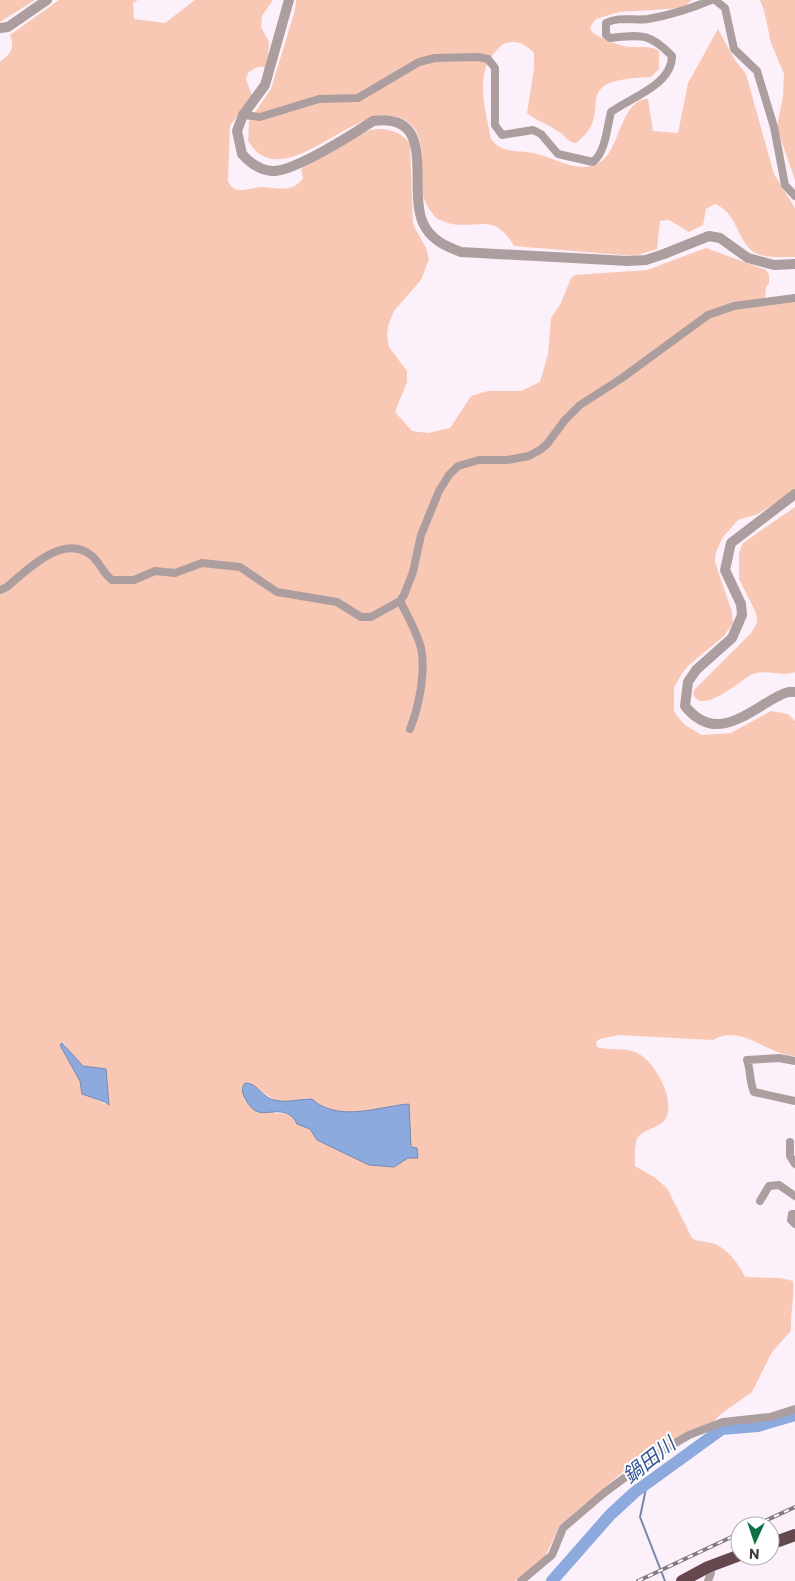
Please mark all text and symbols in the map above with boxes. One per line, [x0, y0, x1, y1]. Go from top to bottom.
water label: 鍋田川 [617, 1430, 681, 1487]
north arrow [730, 1516, 780, 1566]
text: N [749, 1546, 760, 1563]

